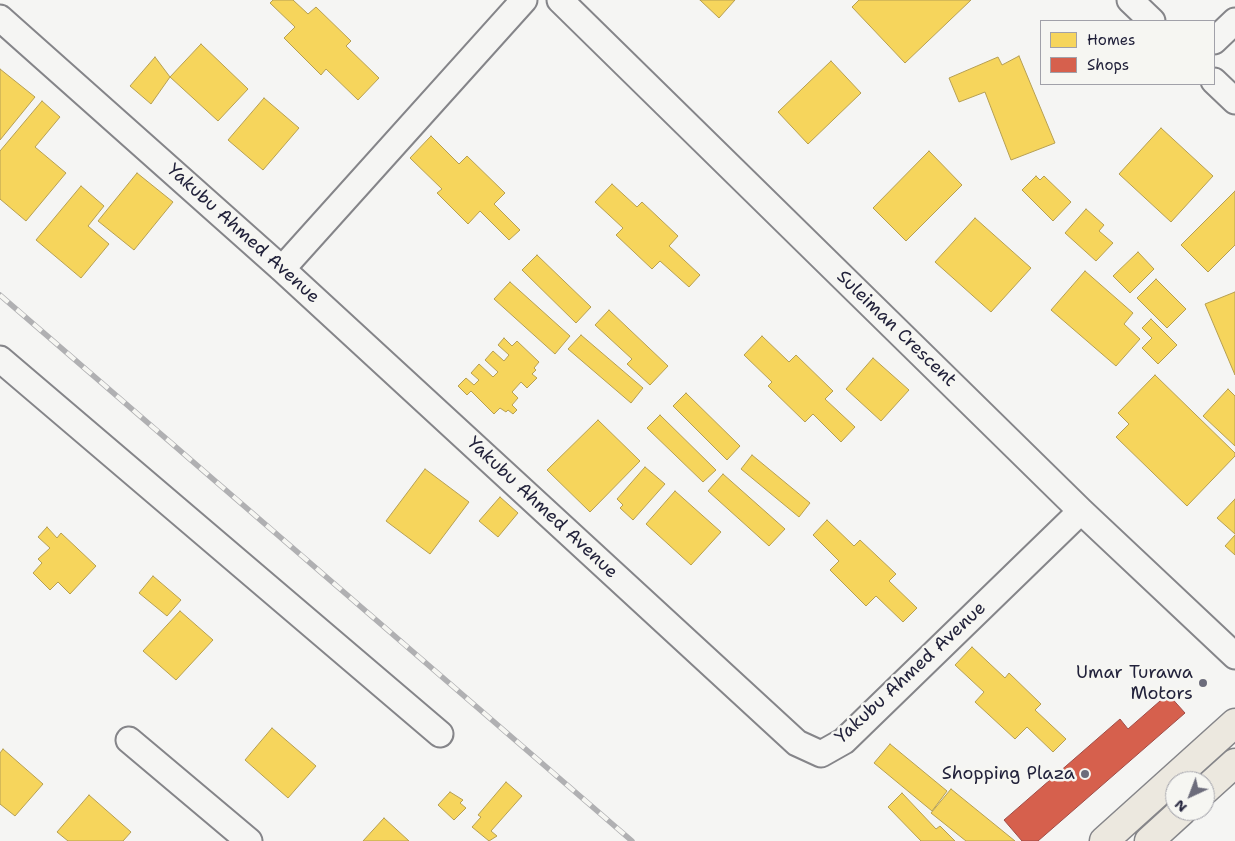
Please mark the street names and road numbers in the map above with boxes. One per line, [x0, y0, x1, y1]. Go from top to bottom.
street label: Yakubu Ahmed Avenue [162, 160, 324, 308]
street label: Suleiman Crescent [832, 266, 960, 392]
street label: Yakubu Ahmed Avenue [462, 433, 622, 583]
street label: Yakubu Ahmed Avenue [831, 598, 991, 748]

